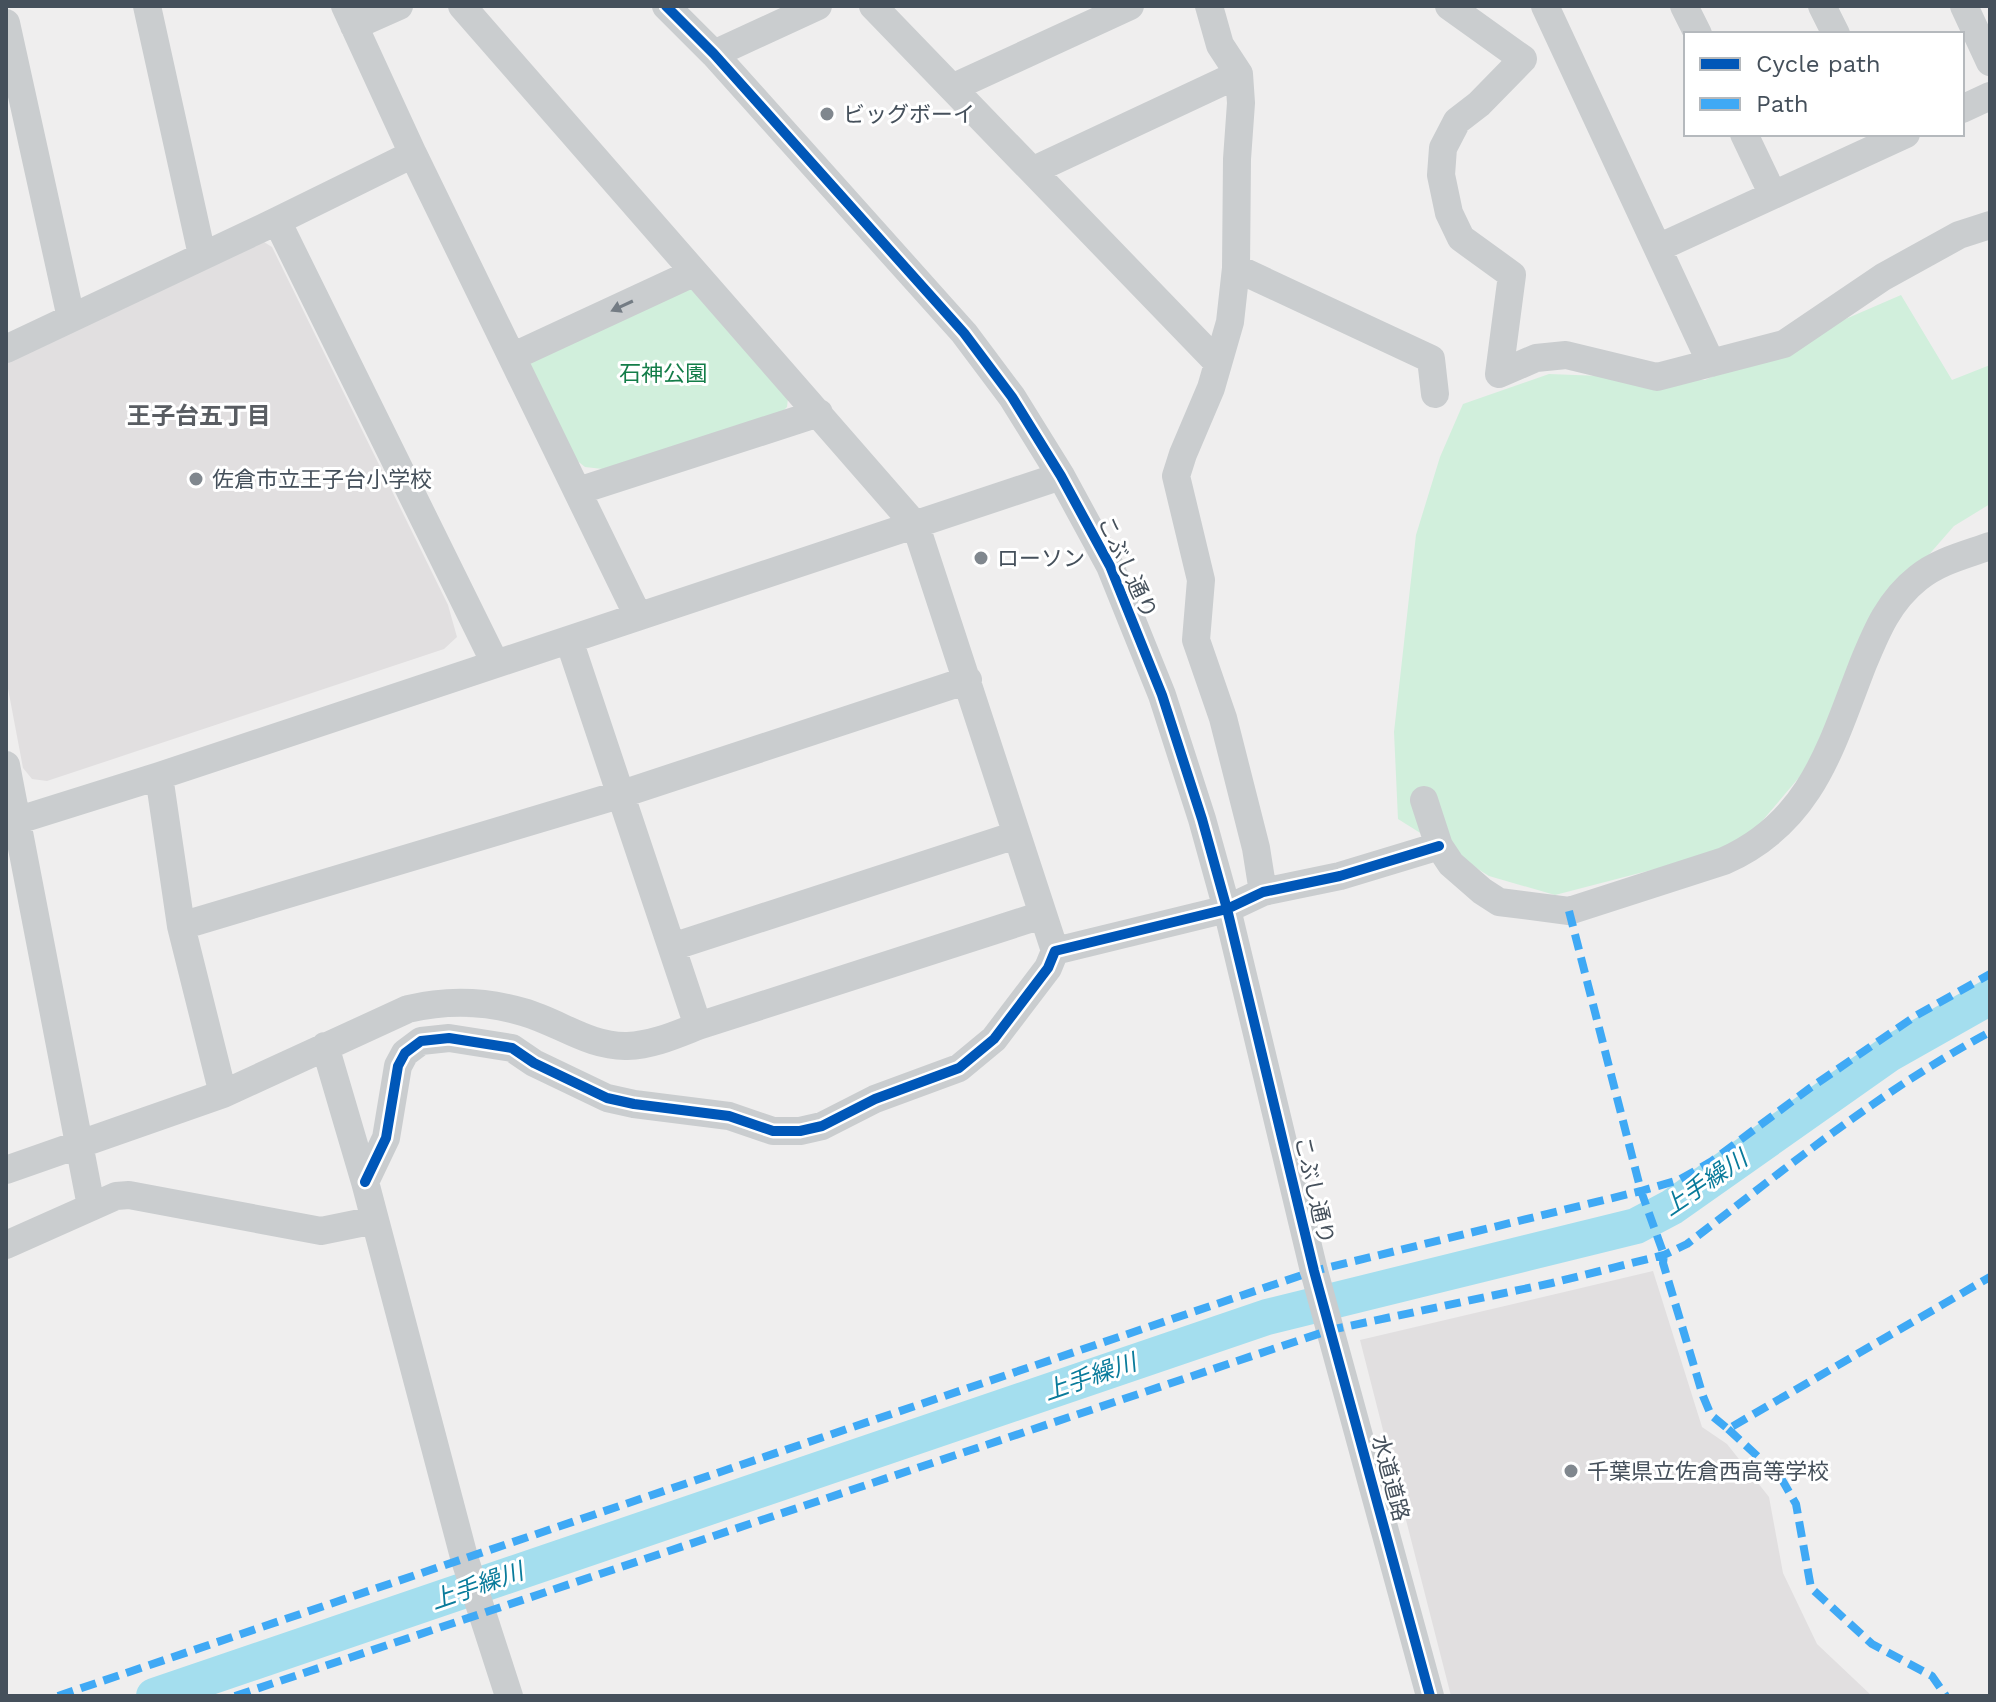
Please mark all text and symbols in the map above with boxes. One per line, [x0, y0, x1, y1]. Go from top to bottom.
legend [1684, 32, 1964, 136]
text: Cycle path [1756, 50, 1881, 78]
text: Path [1756, 90, 1809, 118]
place label: ビッグボーイ [843, 102, 975, 127]
marker: ビッグボーイ [818, 105, 836, 123]
one-way arrow [610, 299, 634, 313]
park label: 石神公園 [619, 361, 707, 386]
district label: 王子台五丁目 [127, 402, 271, 430]
place label: 佐倉市立王子台小学校 [212, 467, 432, 492]
marker: 佐倉市立王子台小学校 [187, 470, 205, 488]
street label: こぶし通り [1093, 512, 1162, 622]
place label: ローソン [997, 546, 1085, 571]
marker: ローソン [972, 549, 990, 567]
street label: こぶし通り [1290, 1134, 1339, 1247]
water label: 上手繰川 [1657, 1143, 1755, 1221]
water label: 上手繰川 [1040, 1347, 1143, 1406]
street label: 水道道路 [1367, 1432, 1414, 1524]
place label: 千葉県立佐倉西高等学校 [1587, 1459, 1829, 1484]
marker: 千葉県立佐倉西高等学校 [1562, 1462, 1580, 1480]
water label: 上手繰川 [427, 1556, 530, 1615]

